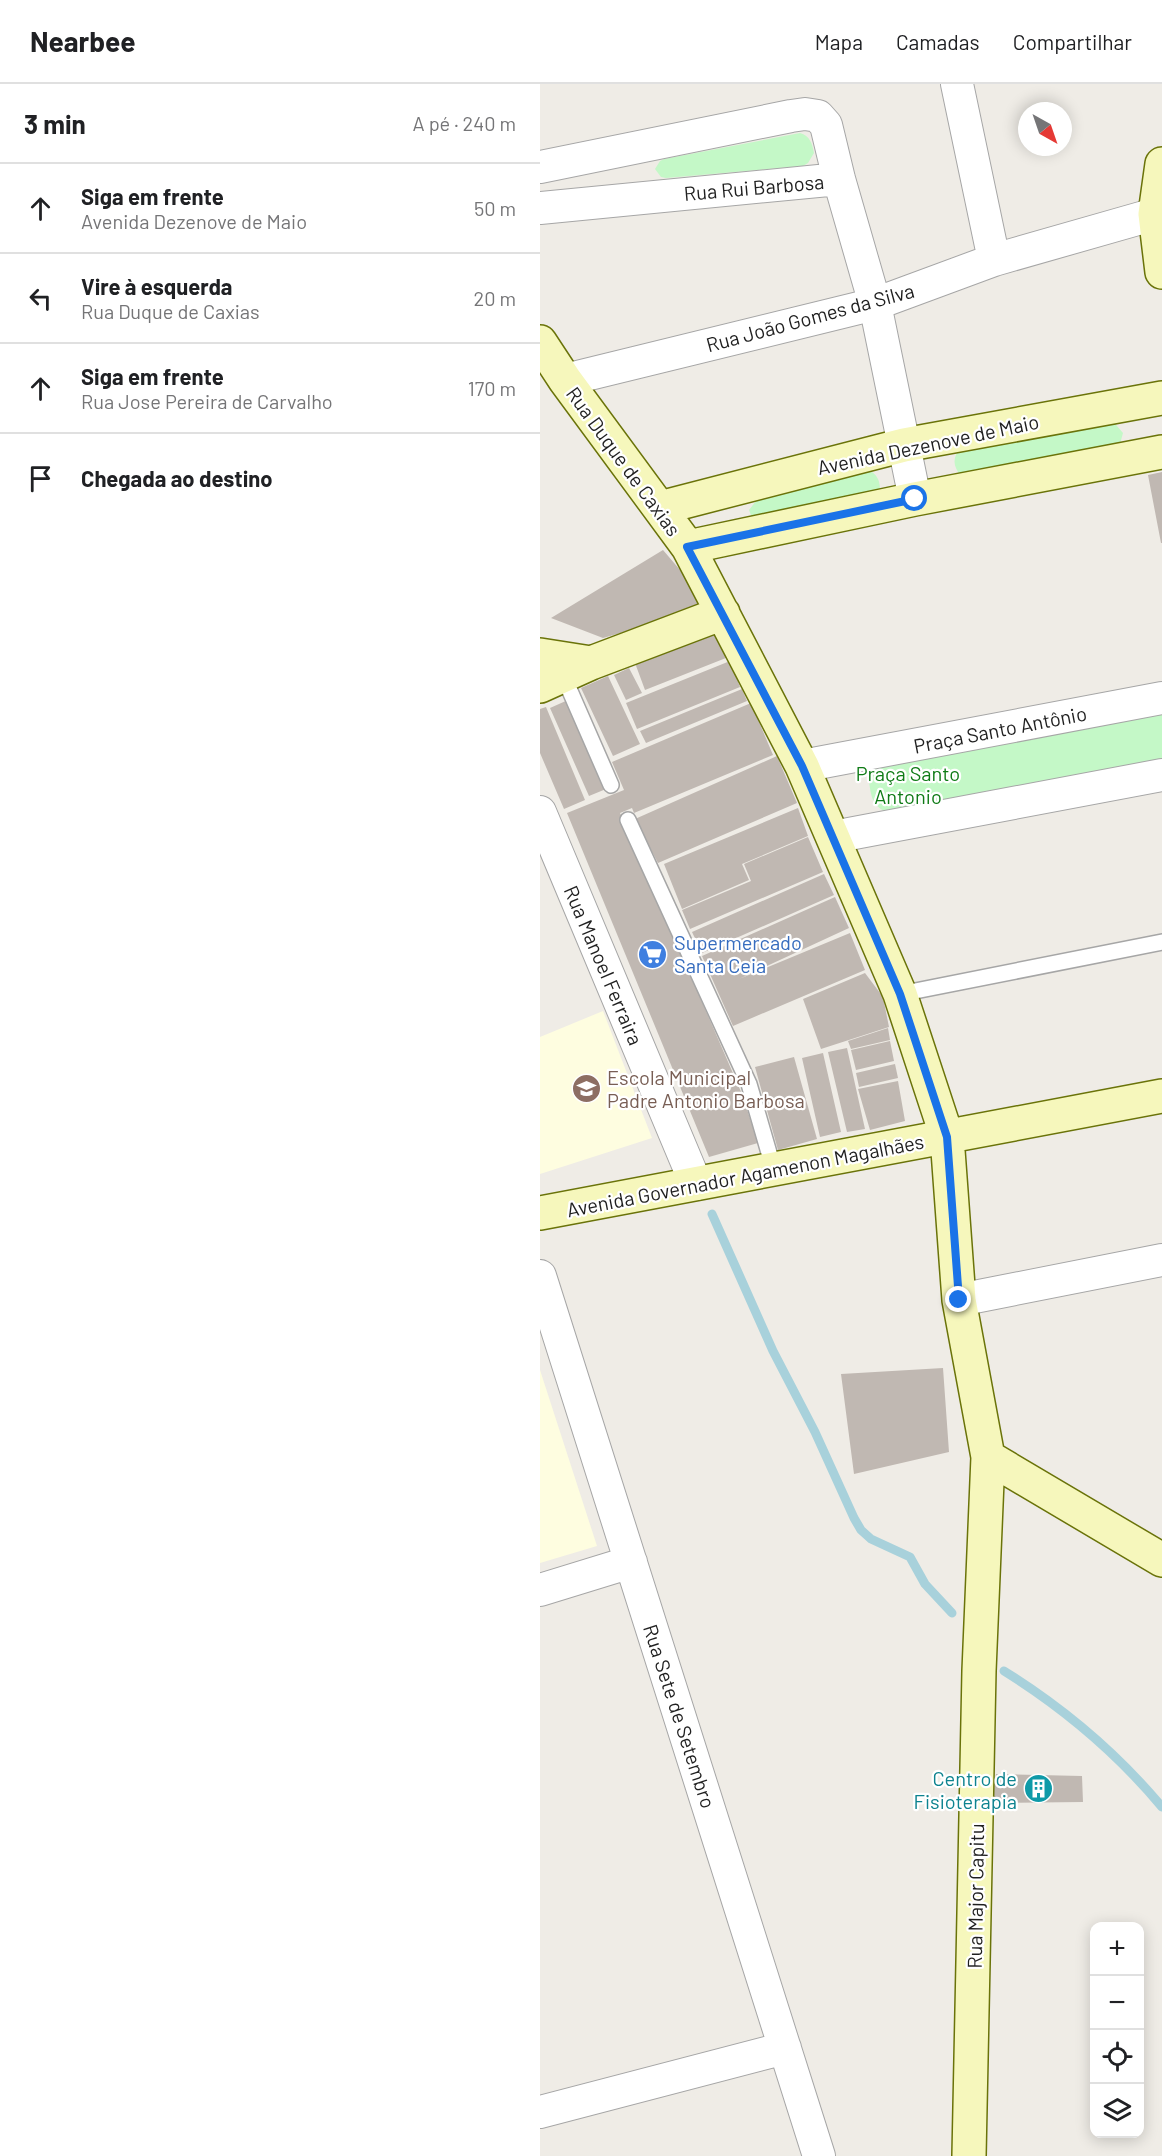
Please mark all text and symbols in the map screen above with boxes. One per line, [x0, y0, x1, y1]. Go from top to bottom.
text: Nearbee [30, 24, 136, 58]
text: Mapa [815, 29, 863, 54]
text: Camadas [896, 29, 980, 54]
text: Compartilhar [1013, 29, 1132, 54]
north arrow [1018, 102, 1072, 156]
text: 3 min [24, 108, 86, 139]
text: A pé · 240 m [413, 111, 516, 135]
street label: Rua Rui Barbosa [683, 169, 825, 205]
text: Siga em frente [81, 183, 224, 209]
icon: ahead [24, 192, 57, 225]
text: 50 m [474, 196, 516, 220]
text: Avenida Dezenove de Maio [81, 209, 307, 233]
text: Vire à esquerda [81, 273, 232, 299]
street label: Rua João Gomes da Silva [703, 278, 917, 356]
icon: left [24, 282, 57, 315]
text: 20 m [473, 286, 516, 310]
text: Rua Duque de Caxias [81, 299, 260, 323]
text: Siga em frente [81, 363, 224, 389]
icon: ahead [24, 372, 57, 405]
text: 170 m [468, 376, 516, 400]
street label: Rua Duque de Caxias [562, 382, 686, 540]
text: Rua Jose Pereira de Carvalho [81, 389, 333, 413]
street label: Avenida Dezenove de Maio [815, 409, 1041, 479]
icon: arrive [24, 462, 57, 495]
text: Chegada ao destino [81, 465, 272, 491]
route start [901, 485, 927, 511]
street label: Praça Santo Antônio [911, 700, 1089, 758]
park label: Praça Santo Antonio [856, 761, 960, 808]
street label: Rua Manoel Ferraira [560, 882, 648, 1048]
place label: Supermercado Santa Ceia [674, 930, 802, 977]
supermarket icon: Supermercado Santa Ceia [637, 938, 669, 970]
place label: Escola Municipal Padre Antonio Barbosa [607, 1065, 805, 1112]
school or university icon: Escola Municipal Padre Antonio Barbosa [570, 1072, 602, 1104]
street label: Avenida Governador Agamenon Magalhães [564, 1129, 926, 1221]
route end [945, 1286, 971, 1312]
street label: Rua Sete de Setembro [639, 1621, 721, 1811]
place label: Centro de Fisioterapia [914, 1766, 1017, 1813]
building icon: Centro de Fisioterapia [1022, 1773, 1054, 1805]
street label: Rua Major Capitu [962, 1823, 988, 1969]
map controls [1090, 1922, 1144, 2138]
button: + [1090, 1922, 1144, 1976]
button: − [1090, 1976, 1144, 2030]
button: locate [1090, 2030, 1144, 2084]
button: layers [1090, 2084, 1144, 2138]

